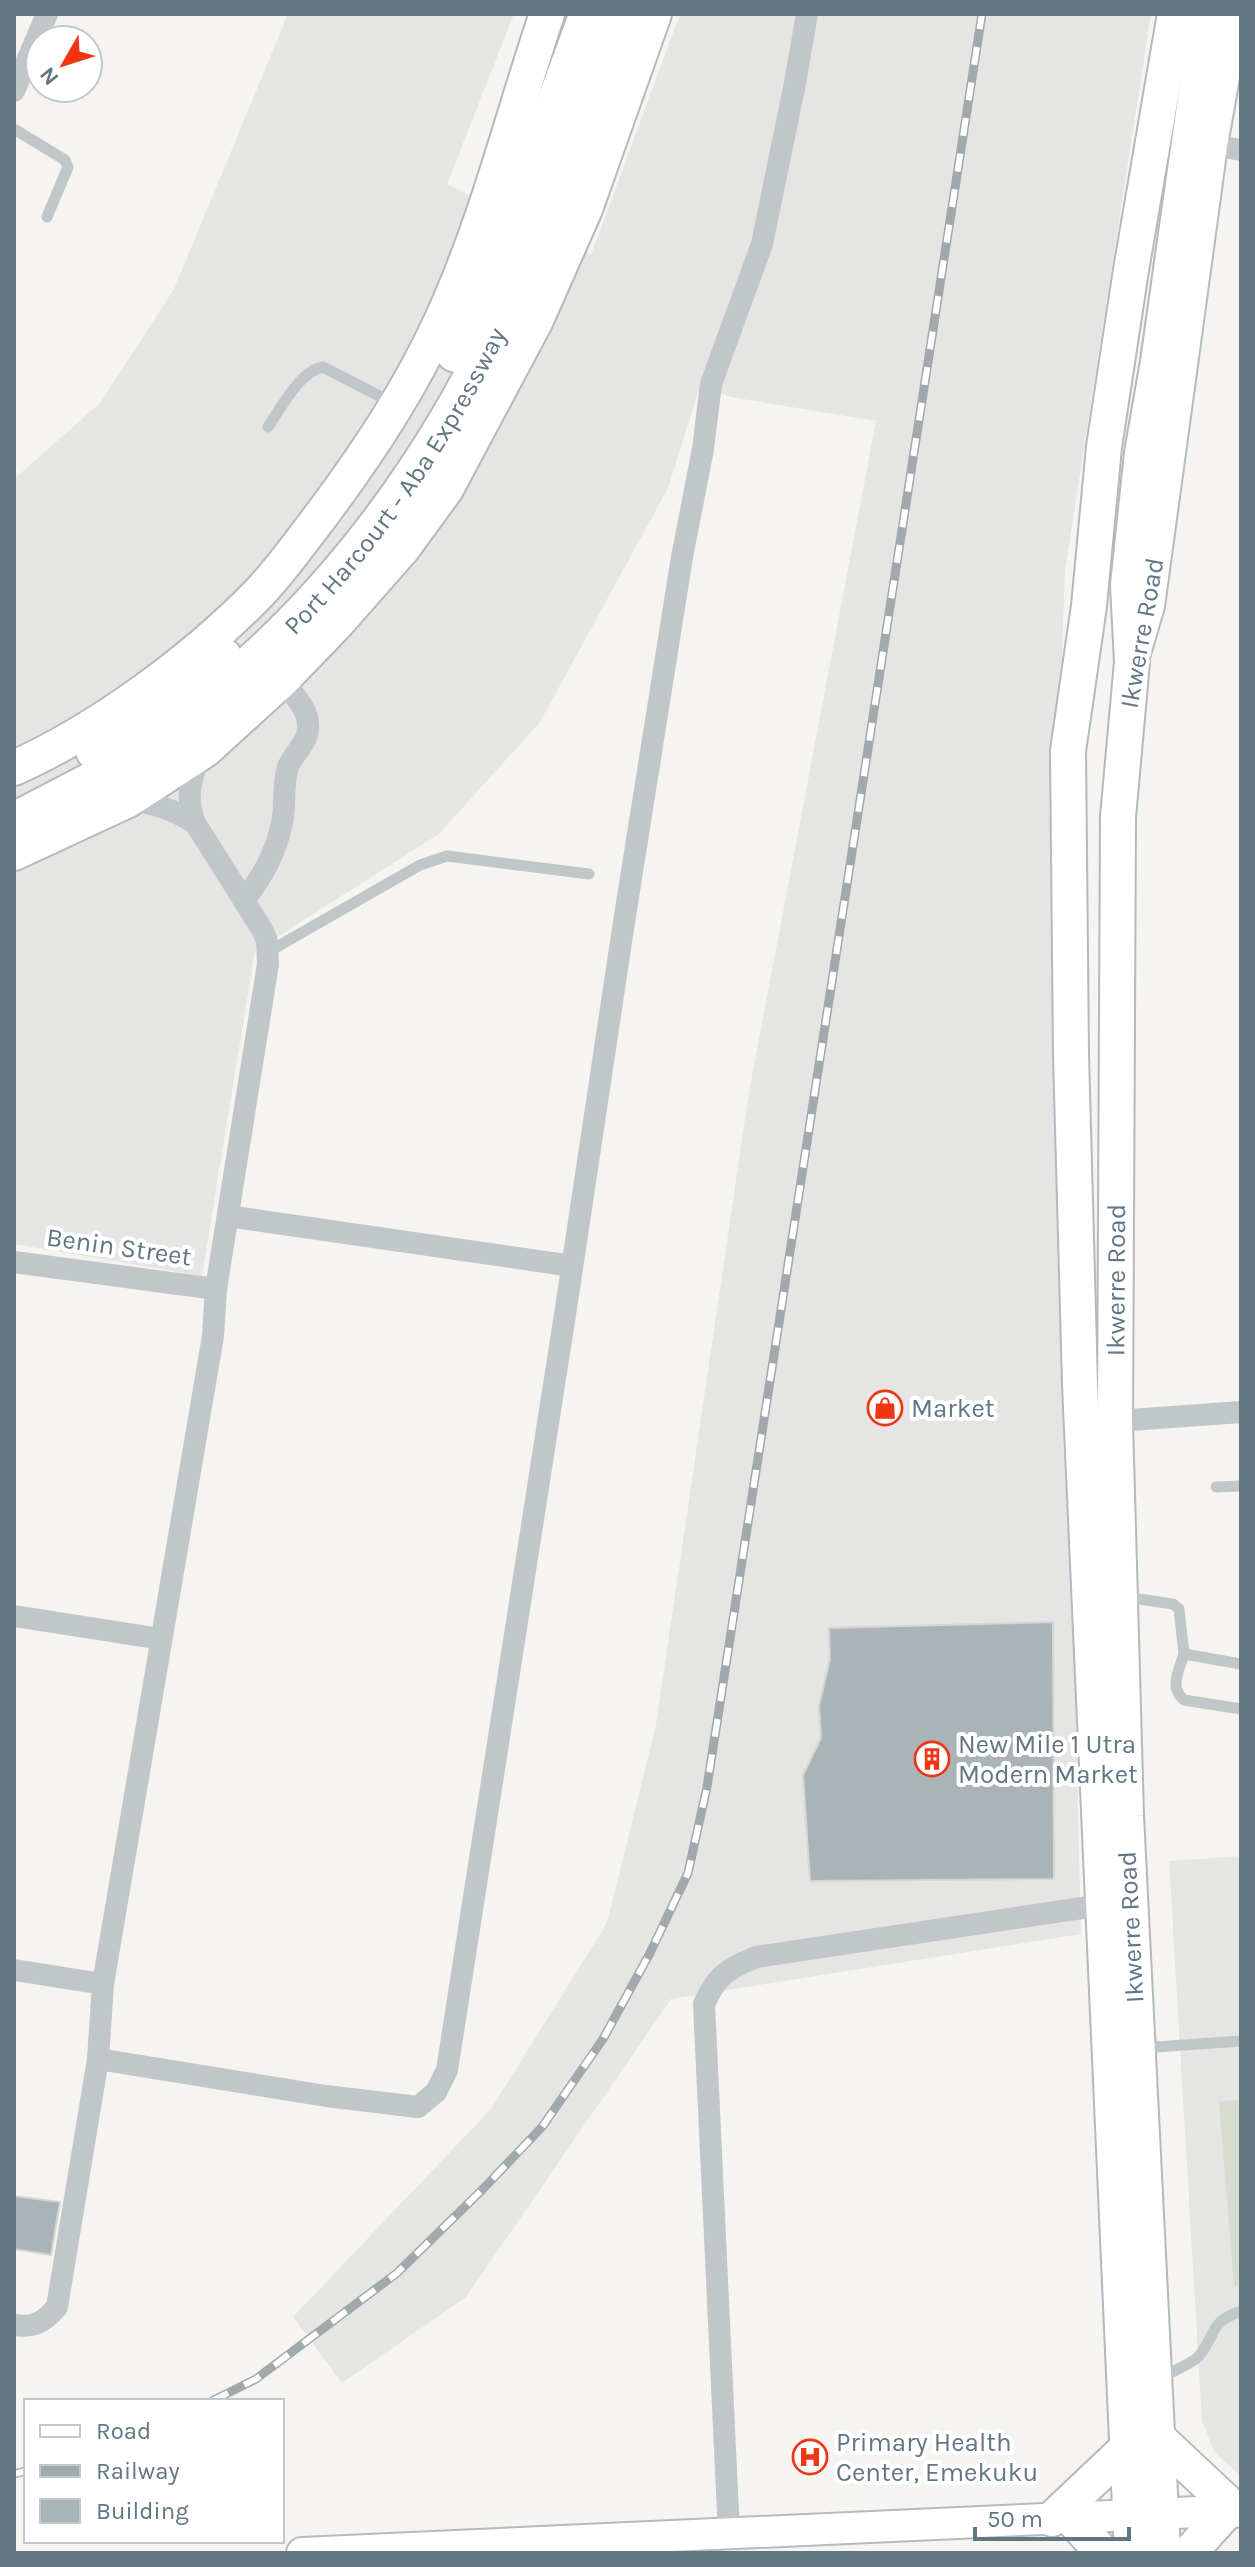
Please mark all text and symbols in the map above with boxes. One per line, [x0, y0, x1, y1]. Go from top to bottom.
north arrow [24, 24, 104, 104]
text: N [34, 62, 64, 90]
street label: Port Harcourt - Aba Expressway [277, 322, 512, 641]
street label: Ikwerre Road [1114, 555, 1170, 711]
street label: Ikwerre Road [1100, 1204, 1132, 1356]
street label: Benin Street [44, 1221, 194, 1273]
shop icon: Market [866, 1389, 904, 1427]
place label: Market [911, 1393, 995, 1424]
place label: New Mile 1 Utra Modern Market [958, 1729, 1138, 1790]
building icon: New Mile 1 Utra Modern Market [913, 1740, 951, 1778]
street label: Ikwerre Road [1112, 1850, 1150, 2004]
legend [24, 2399, 284, 2543]
text: Road [96, 2417, 151, 2445]
place label: Primary Health Center, Emekuku [836, 2427, 1038, 2488]
hospital icon: Primary Health Center, Emekuku [791, 2438, 829, 2476]
text: Railway [96, 2457, 180, 2485]
scale bar [975, 2491, 1129, 2541]
text: Building [96, 2497, 189, 2525]
text: 50 m [987, 2505, 1043, 2533]

